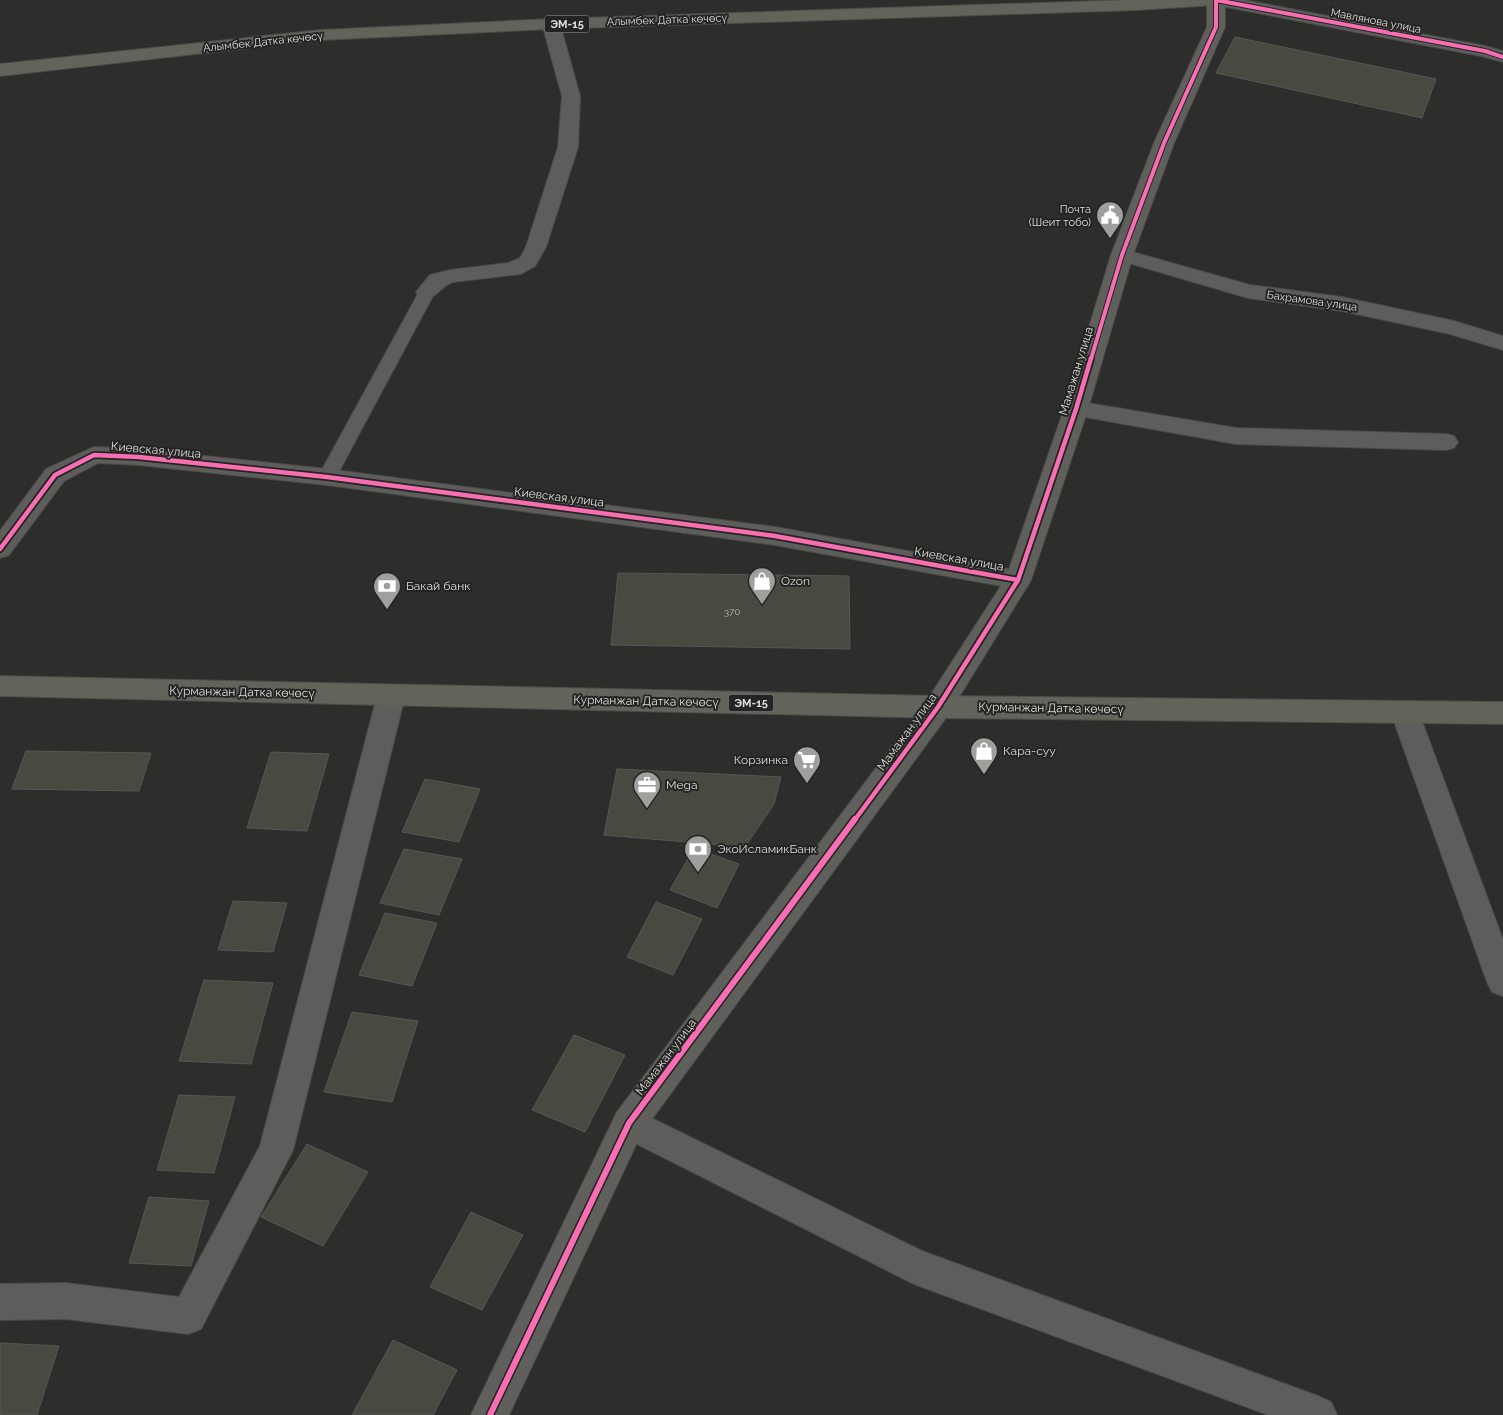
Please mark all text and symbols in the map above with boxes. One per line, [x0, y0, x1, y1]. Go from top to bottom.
street label: Мавлянова улица [1330, 6, 1422, 36]
street label: Алымбек Датка көчөсү [607, 11, 728, 29]
road number: ЭМ-15 [544, 15, 590, 32]
street label: Алымбек Датка көчөсү [202, 29, 324, 55]
public building icon: Почта (Шеит тобо) [1095, 200, 1125, 239]
place label: Почта (Шеит тобо) [1029, 203, 1091, 229]
street label: Бахрамова улица [1266, 288, 1358, 314]
street label: Мамажан улица [1056, 325, 1096, 417]
street label: Киевская улица [110, 439, 202, 461]
street label: Киевская улица [513, 485, 605, 509]
street label: Киевская улица [913, 544, 1005, 574]
shop icon: Ozon [747, 566, 777, 605]
bank icon: Бакай банк [372, 571, 402, 610]
place label: Ozon [781, 574, 810, 588]
place label: Бакай банк [406, 579, 470, 593]
house number: 370 [724, 606, 740, 617]
street label: Курманжан Датка көчөсү [169, 684, 315, 700]
street label: Мамажан улица [874, 691, 940, 773]
street label: Курманжан Датка көчөсү [573, 693, 719, 709]
road number: ЭМ-15 [728, 694, 774, 711]
street label: Курманжан Датка көчөсү [978, 700, 1124, 716]
shop icon: Кара-суу [969, 736, 999, 775]
place label: Кара-суу [1003, 744, 1056, 758]
supermarket icon: Корзинка [792, 745, 822, 784]
place label: Корзинка [734, 753, 788, 767]
office icon: Mega [632, 770, 662, 809]
place label: Mega [666, 778, 697, 792]
bank icon: ЭкоИсламикБанк [683, 834, 713, 873]
place label: ЭкоИсламикБанк [717, 842, 817, 856]
street label: Мамажан улица [633, 1016, 699, 1098]

